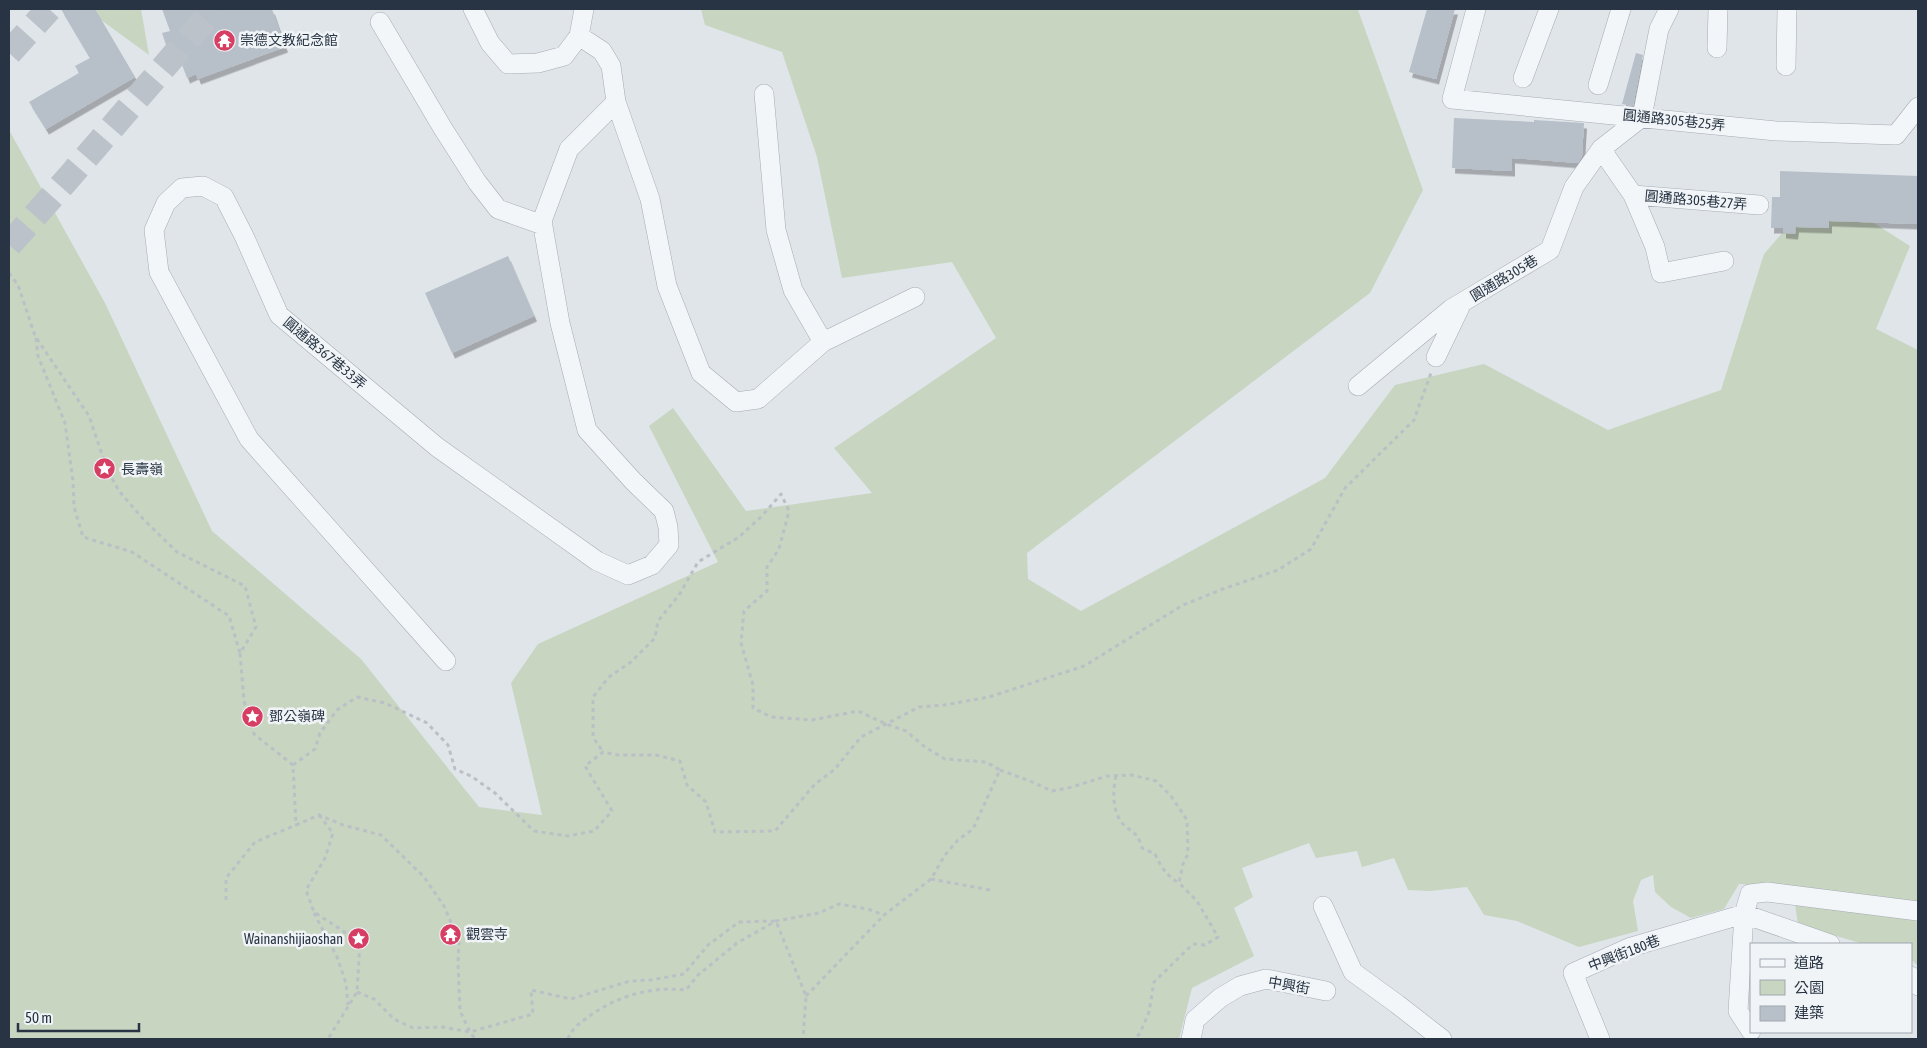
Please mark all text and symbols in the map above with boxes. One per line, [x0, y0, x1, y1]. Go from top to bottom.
temple icon: 崇德文教紀念館 [212, 28, 236, 52]
place label: 崇德文教紀念館 [240, 32, 338, 48]
street label: 圓通路305巷25弄 [1622, 107, 1726, 133]
street label: 圓通路305巷27弄 [1644, 188, 1748, 212]
street label: 圓通路305巷 [1467, 252, 1541, 304]
street label: 圓通路367巷33弄 [280, 314, 370, 392]
place icon: 長壽嶺 [93, 457, 117, 481]
place label: 長壽嶺 [121, 461, 163, 477]
place icon: 鄧公嶺碑 [241, 704, 265, 728]
place label: 鄧公嶺碑 [269, 708, 325, 724]
temple icon: 觀雲寺 [438, 922, 462, 946]
place label: 觀雲寺 [466, 926, 508, 942]
place icon: Wainanshijiaoshan [347, 927, 371, 951]
place label: Wainanshijiaoshan [244, 931, 343, 947]
street label: 中興街180巷 [1586, 932, 1662, 974]
legend [1750, 943, 1912, 1033]
text: 道路 [1794, 954, 1824, 971]
street label: 中興街 [1267, 973, 1311, 997]
text: 公園 [1794, 979, 1824, 996]
scale bar [18, 1000, 139, 1032]
text: 建築 [1794, 1004, 1824, 1021]
text: 50 m [25, 1009, 52, 1026]

